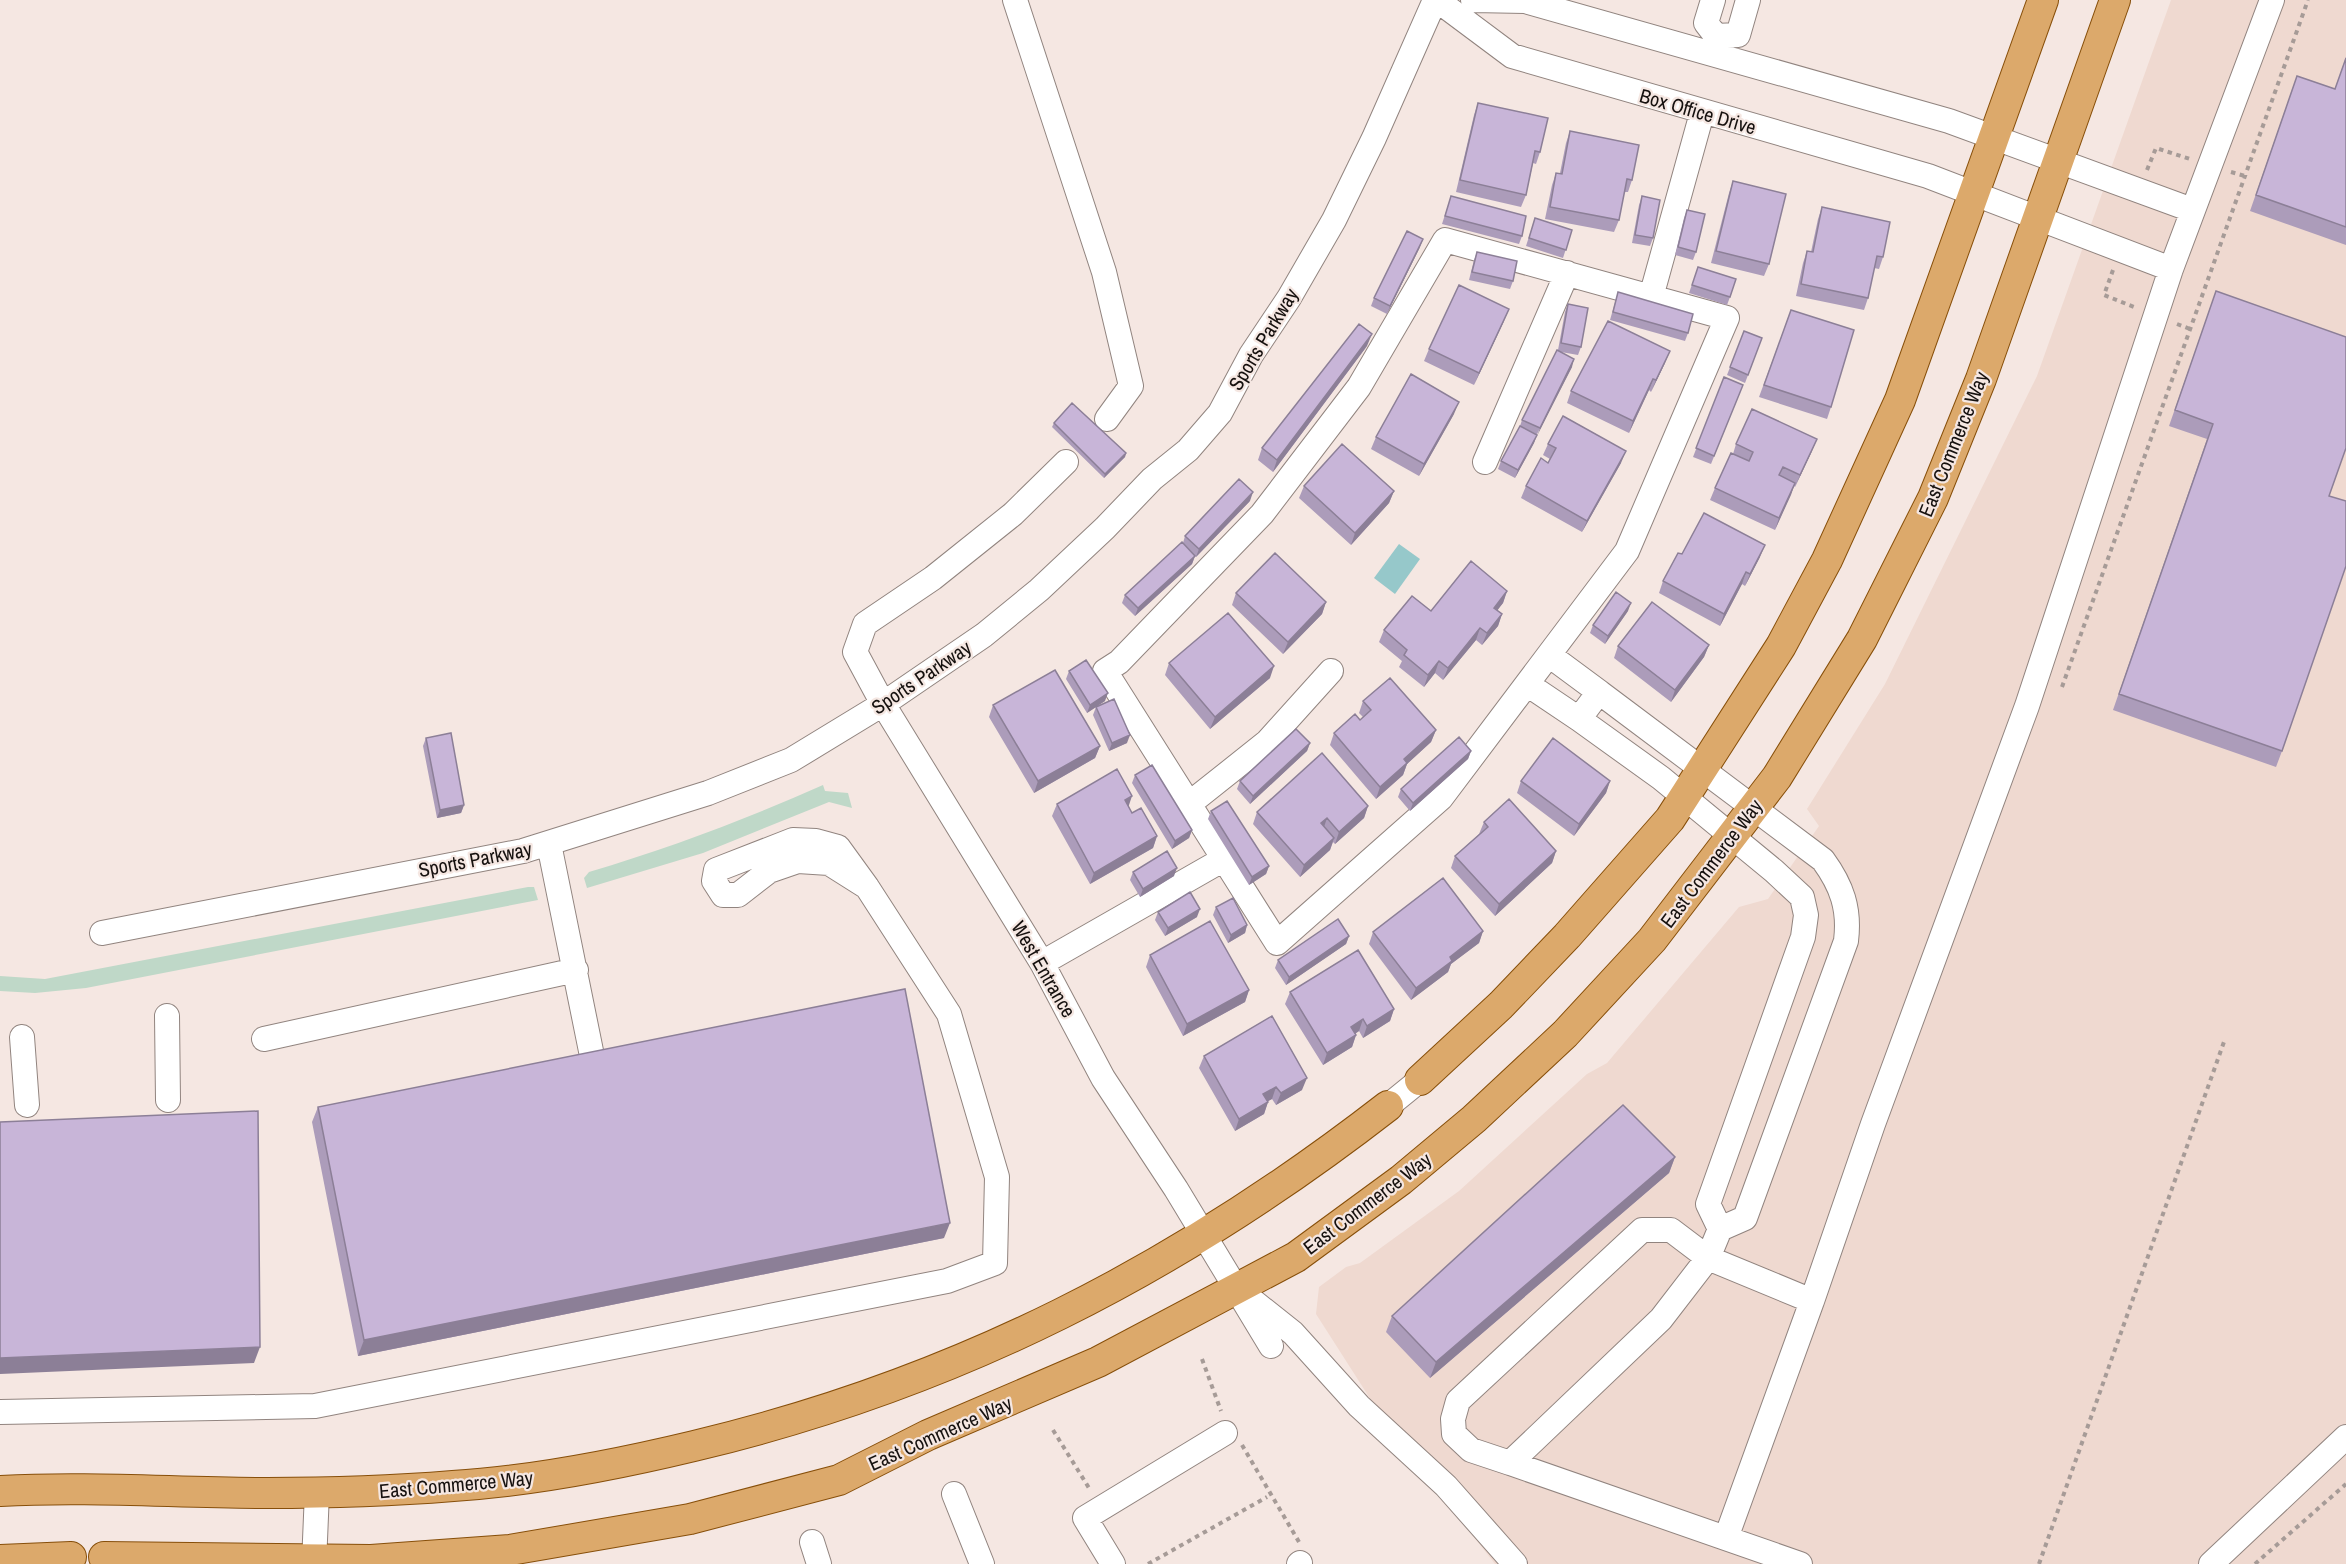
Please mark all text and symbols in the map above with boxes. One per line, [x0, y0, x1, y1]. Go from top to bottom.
street label: Box Office Drive [1637, 81, 1759, 141]
street label: Sports Parkway [1222, 282, 1305, 395]
street label: East Commerce Way [1912, 367, 1995, 521]
street label: Sports Parkway [866, 633, 977, 720]
street label: East Commerce Way [1654, 793, 1769, 933]
street label: Sports Parkway [416, 835, 535, 883]
street label: West Entrance [1005, 916, 1083, 1022]
street label: East Commerce Way [1297, 1145, 1437, 1260]
street label: East Commerce Way [864, 1389, 1017, 1477]
street label: East Commerce Way [378, 1464, 535, 1504]

